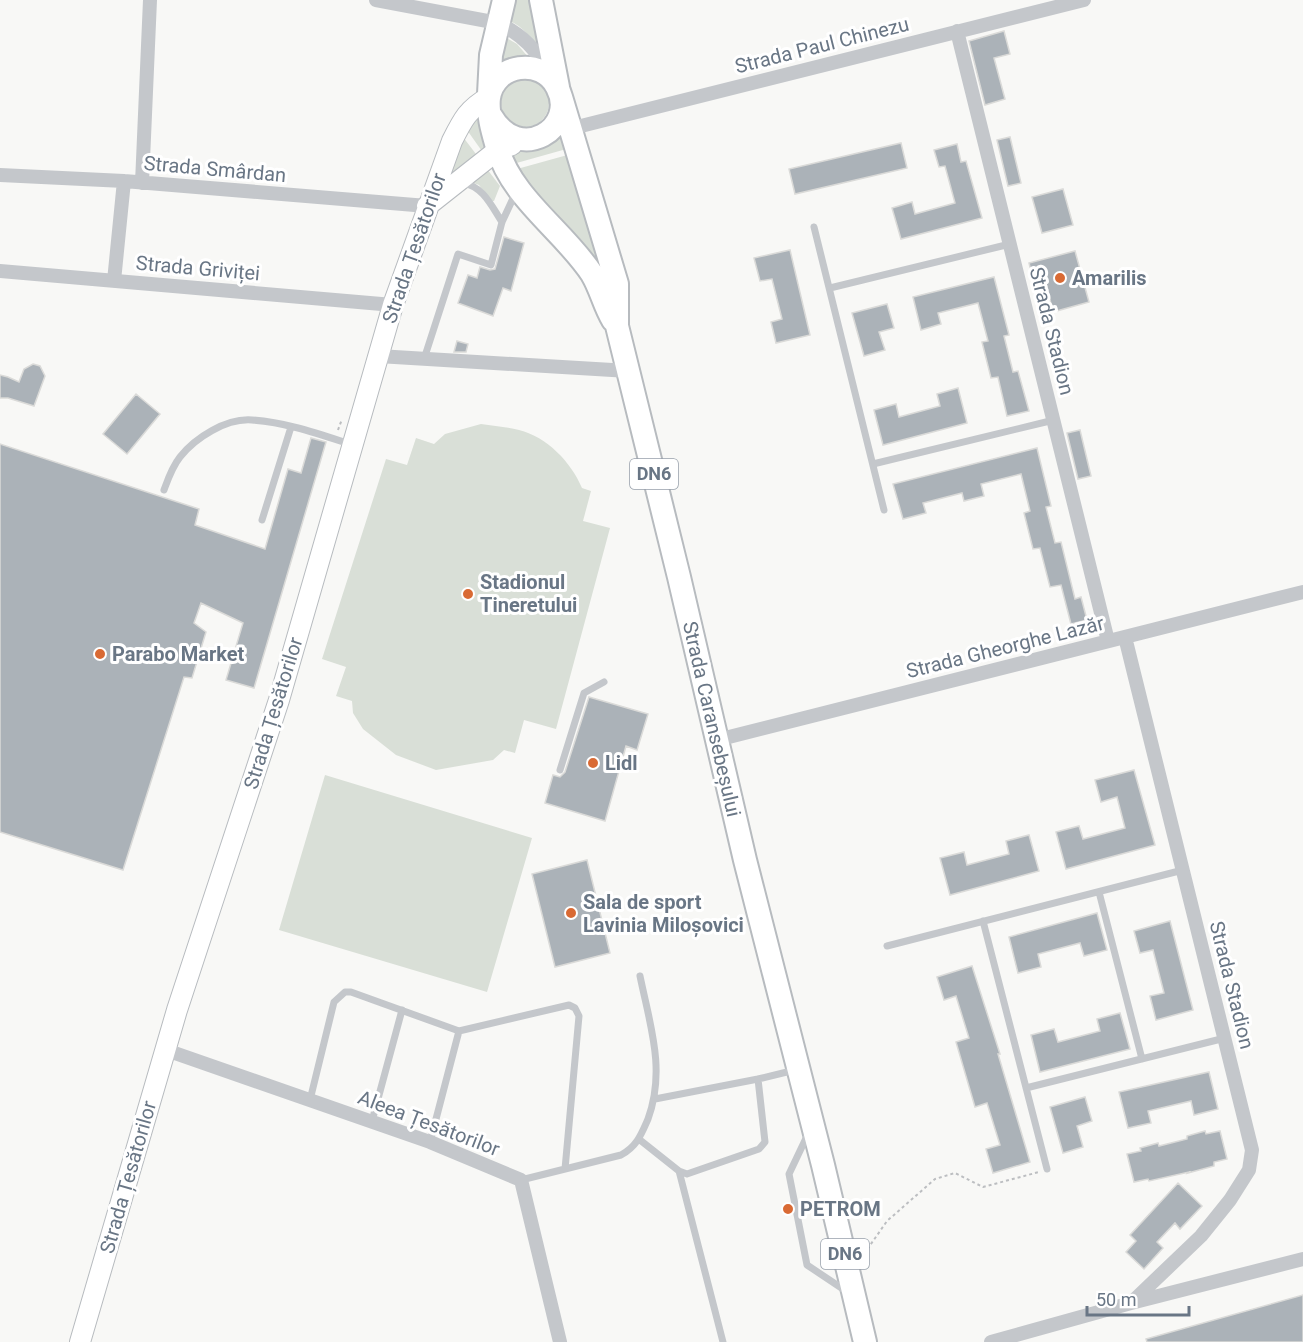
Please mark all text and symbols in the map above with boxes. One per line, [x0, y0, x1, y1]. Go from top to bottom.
street label: Strada Paul Chinezu [732, 12, 912, 78]
street label: Strada Smârdan [143, 151, 287, 187]
street label: Strada Țesătorilor [377, 169, 452, 327]
street label: Strada Griviței [135, 251, 261, 286]
street label: Strada Stadion [1025, 265, 1079, 397]
place label: Amarilis [1072, 266, 1147, 290]
marker: Amarilis [1053, 271, 1067, 285]
road number: DN6 [630, 459, 678, 489]
place label: Stadionul Tineretului [480, 570, 577, 617]
marker: Stadionul Tineretului [461, 587, 475, 601]
street label: Strada Gheorghe Lazăr [904, 611, 1107, 683]
street label: Strada Caransebeșului [678, 619, 746, 819]
street label: Strada Țesătorilor [238, 634, 309, 792]
place label: Parabo Market [112, 642, 245, 666]
marker: Parabo Market [93, 647, 107, 661]
place label: Lidl [605, 751, 638, 775]
marker: Lidl [586, 756, 600, 770]
place label: Sala de sport Lavinia Miloșovici [583, 890, 744, 938]
marker: Sala de sport Lavinia Miloșovici [564, 906, 578, 920]
street label: Strada Stadion [1205, 919, 1259, 1051]
street label: Aleea Țesătorilor [354, 1085, 503, 1162]
street label: Strada Țesătorilor [95, 1098, 162, 1256]
place label: PETROM [800, 1197, 881, 1221]
marker: PETROM [781, 1202, 795, 1216]
road number: DN6 [821, 1239, 869, 1269]
scale bar [1087, 1279, 1189, 1317]
text: 50 m [1096, 1289, 1136, 1310]

